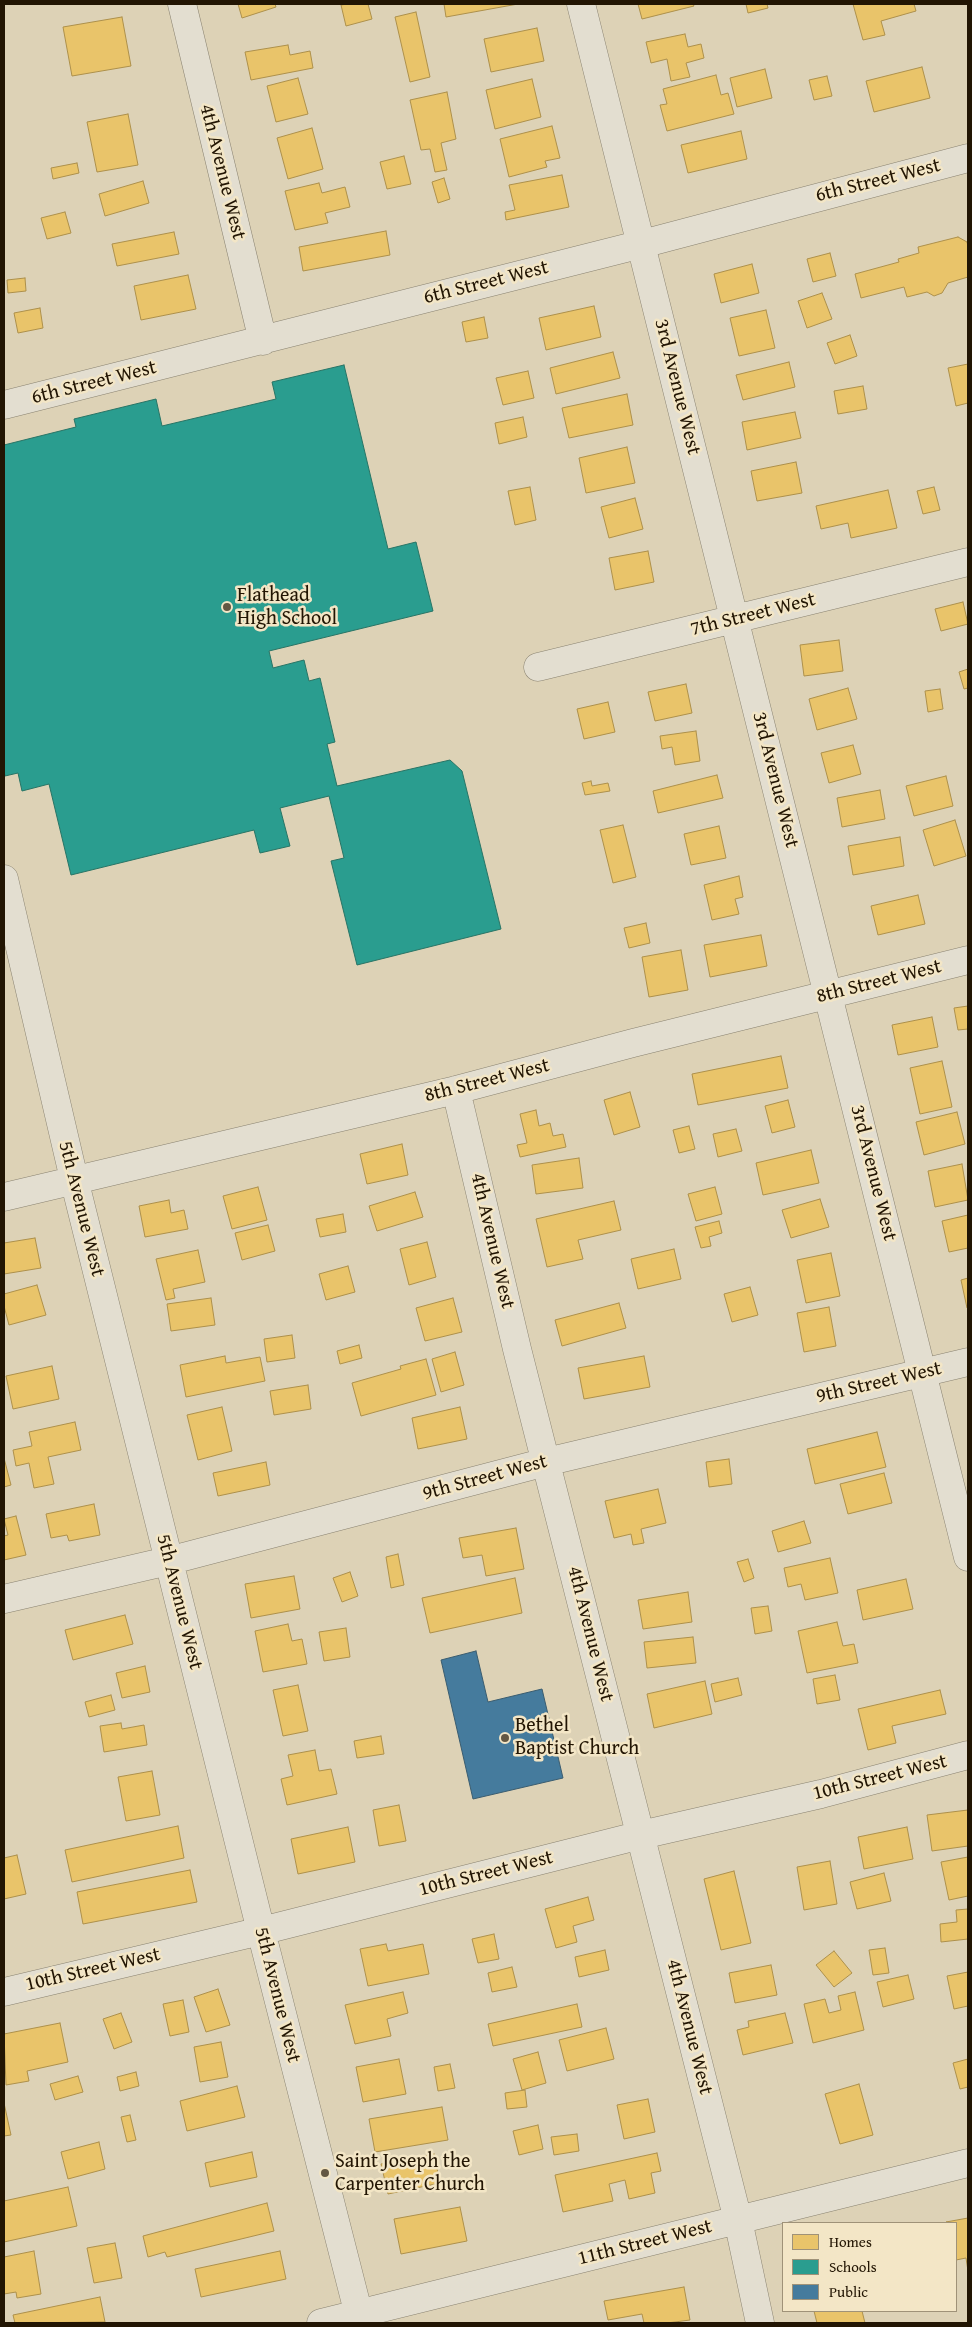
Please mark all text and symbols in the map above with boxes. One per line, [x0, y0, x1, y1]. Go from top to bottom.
street label: 4th Avenue West [194, 102, 250, 242]
street label: 6th Street West [813, 154, 943, 208]
street label: 6th Street West [421, 256, 551, 310]
street label: 3rd Avenue West [649, 317, 705, 457]
street label: 6th Street West [29, 356, 159, 410]
place label: Flathead High School [237, 584, 337, 631]
street label: 7th Street West [688, 588, 818, 642]
marker: Flathead High School [221, 601, 233, 613]
street label: 3rd Avenue West [747, 710, 803, 850]
street label: 8th Street West [814, 955, 944, 1009]
street label: 8th Street West [422, 1054, 552, 1108]
street label: 3rd Avenue West [845, 1103, 901, 1243]
street label: 5th Avenue West [53, 1139, 109, 1279]
street label: 4th Avenue West [465, 1171, 519, 1311]
street label: 9th Street West [814, 1357, 944, 1409]
street label: 9th Street West [420, 1450, 550, 1506]
street label: 5th Avenue West [151, 1532, 207, 1672]
street label: 4th Avenue West [562, 1564, 618, 1704]
place label: Bethel Baptist Church [515, 1714, 639, 1761]
marker: Bethel Baptist Church [499, 1732, 511, 1744]
street label: 10th Street West [810, 1750, 950, 1806]
street label: 10th Street West [416, 1846, 556, 1902]
street label: 5th Avenue West [249, 1925, 305, 2065]
street label: 10th Street West [23, 1943, 163, 1997]
street label: 4th Avenue West [661, 1957, 717, 2097]
place label: Saint Joseph the Carpenter Church [335, 2150, 485, 2197]
marker: Saint Joseph the Carpenter Church [319, 2167, 331, 2179]
street label: 11th Street West [575, 2215, 715, 2271]
legend [782, 2222, 957, 2312]
text: Homes [829, 2231, 872, 2252]
text: Schools [829, 2256, 877, 2277]
text: Public [829, 2281, 868, 2302]

